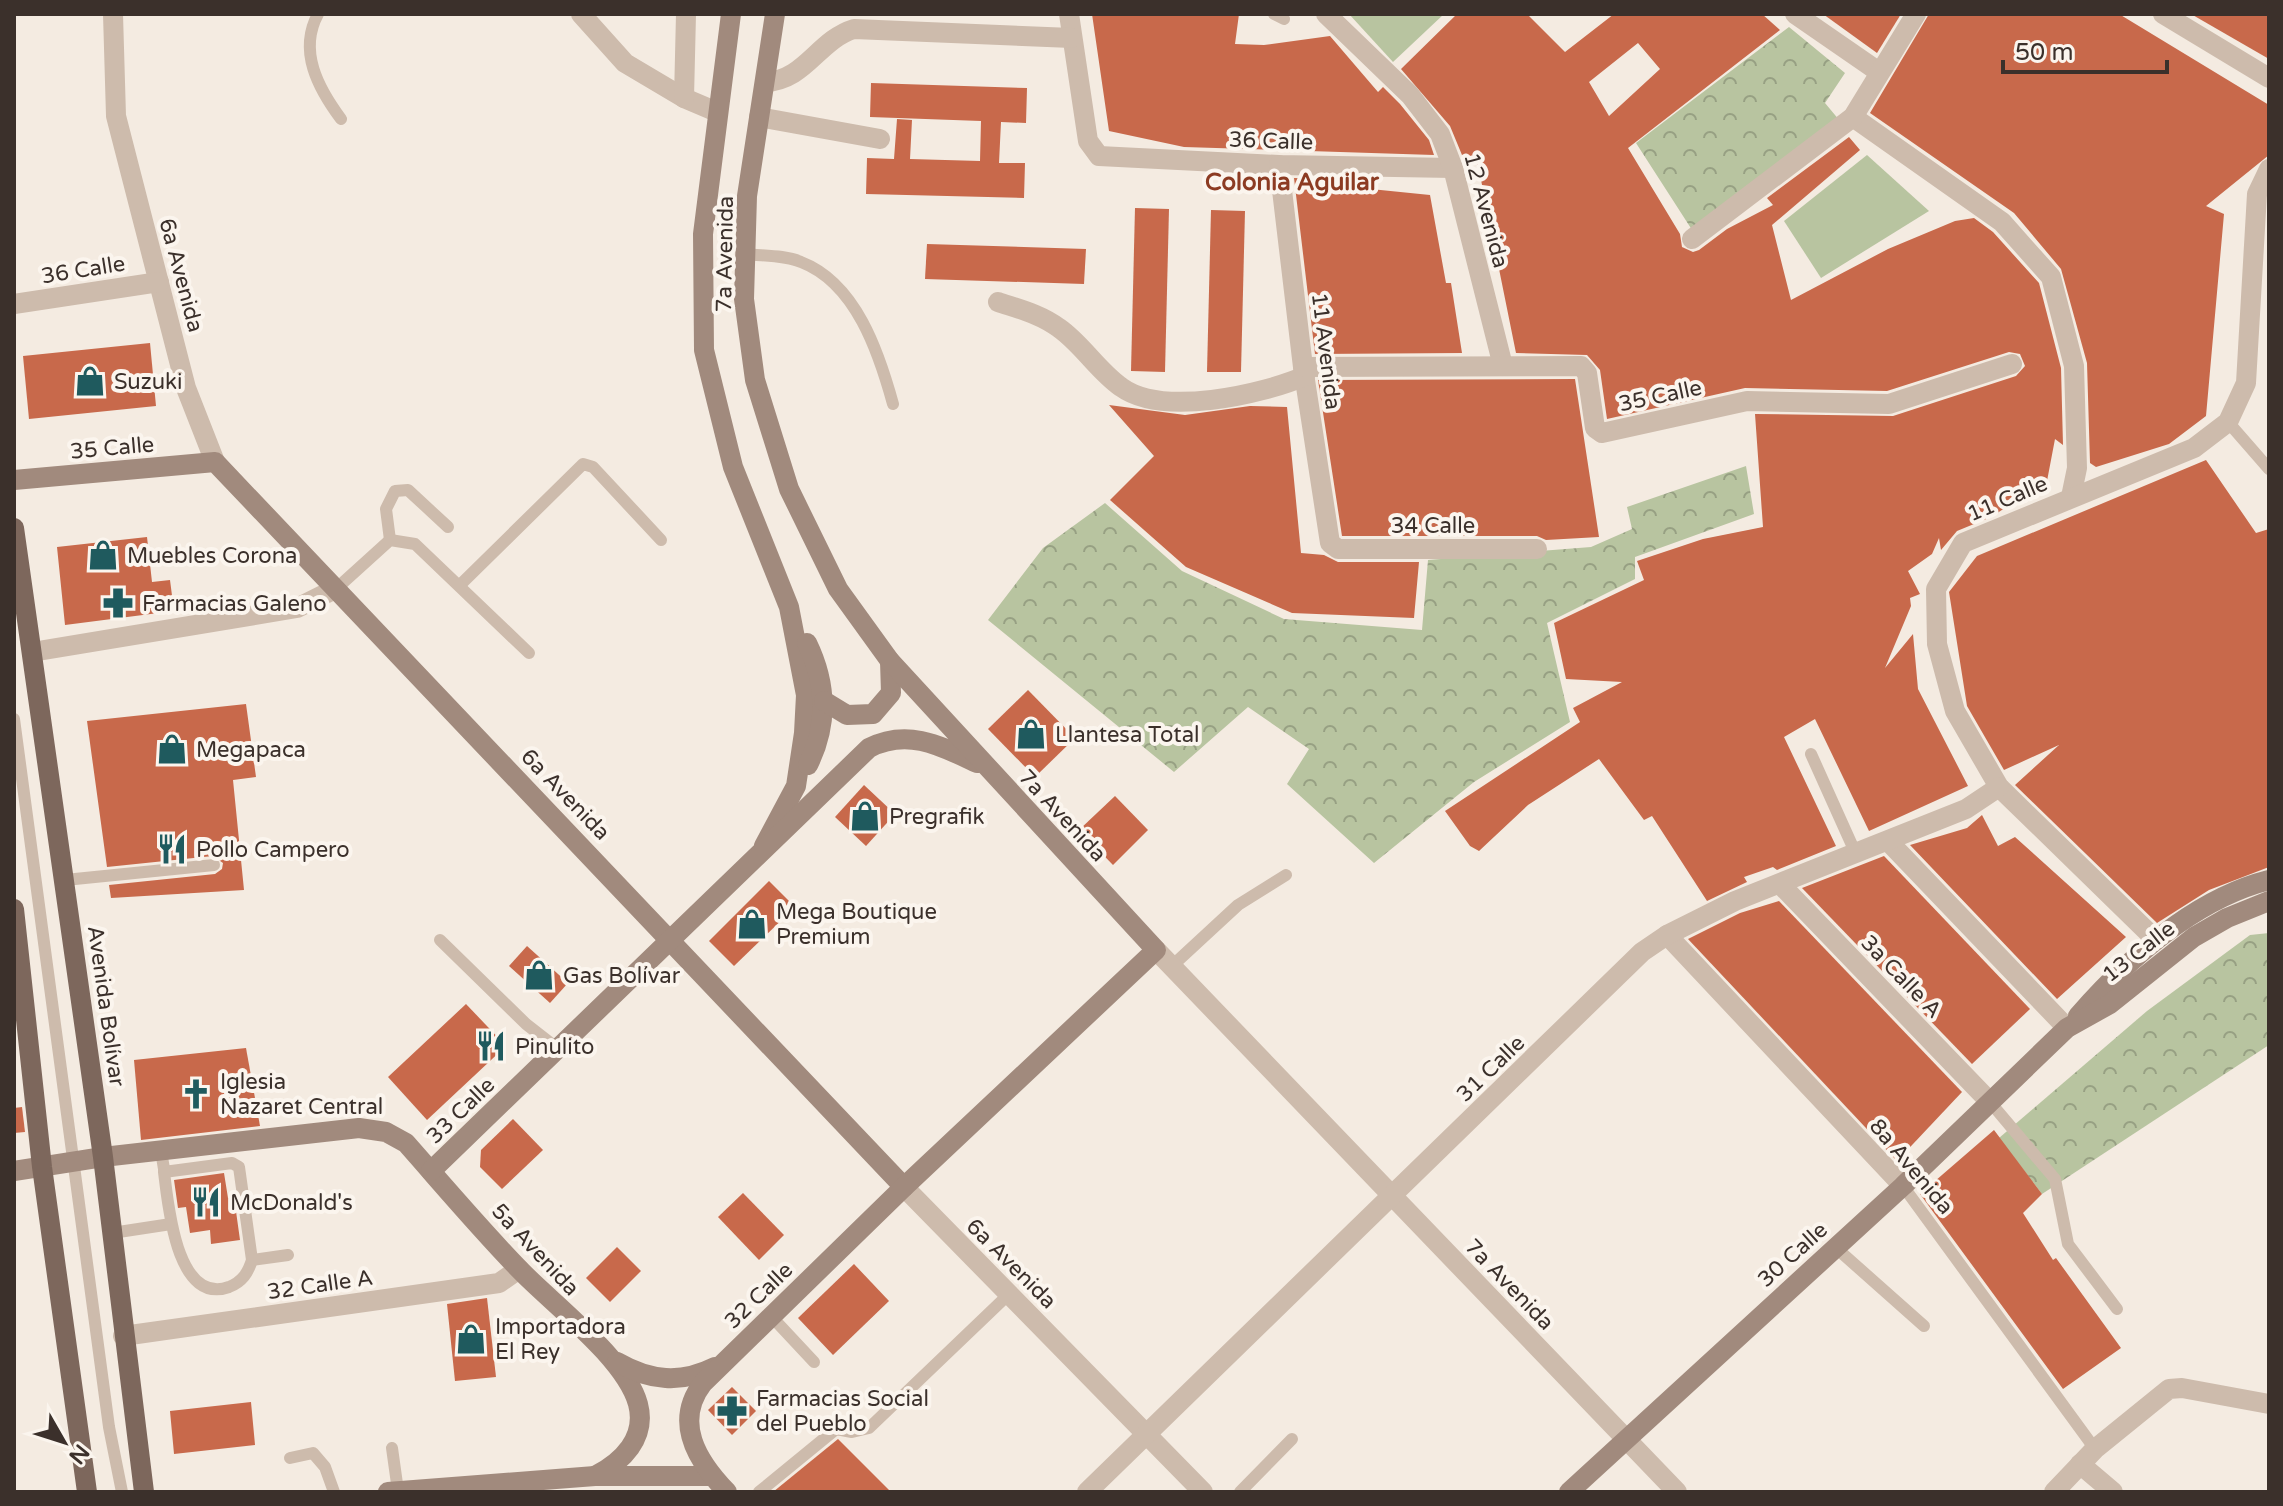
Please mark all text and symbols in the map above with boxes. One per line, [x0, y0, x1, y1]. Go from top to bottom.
scale bar [2003, 24, 2167, 74]
text: 50 m [2015, 38, 2073, 67]
street label: 36 Calle [1228, 127, 1314, 155]
street label: 12 Avenida [1458, 150, 1514, 271]
district label: Colonia Aguilar [1205, 168, 1380, 197]
street label: 7a Avenida [711, 195, 739, 313]
street label: 6a Avenida [153, 216, 209, 335]
street label: 36 Calle [39, 251, 127, 289]
street label: 11 Avenida [1306, 291, 1346, 411]
shop icon: Suzuki [73, 364, 107, 398]
place label: Suzuki [114, 369, 183, 395]
street label: 35 Calle [1616, 374, 1704, 417]
street label: 35 Calle [69, 431, 155, 465]
street label: 11 Calle [1963, 470, 2051, 527]
street label: 34 Calle [1391, 513, 1475, 539]
shop icon: Muebles Corona [86, 538, 120, 572]
place label: Muebles Corona [127, 543, 297, 569]
pharmacy icon: Farmacias Galeno [101, 586, 135, 620]
place label: Farmacias Galeno [142, 591, 327, 617]
shop icon: Llantesa Total [1014, 717, 1048, 751]
place label: Llantesa Total [1055, 722, 1200, 748]
shop icon: Megapaca [155, 732, 189, 766]
place label: Megapaca [196, 737, 306, 763]
street label: 6a Avenida [515, 744, 615, 846]
street label: 7a Avenida [1013, 764, 1112, 867]
shop icon: Pregrafik [848, 799, 882, 833]
place label: Pregrafik [889, 804, 985, 830]
restaurant icon: Pollo Campero [155, 832, 189, 866]
place label: Pollo Campero [196, 837, 350, 863]
place label: Mega Boutique Premium [776, 899, 937, 950]
shop icon: Mega Boutique Premium [735, 907, 769, 941]
street label: 13 Calle [2097, 916, 2180, 988]
street label: Avenida Bolívar [82, 924, 130, 1089]
street label: 3a Calle A [1855, 930, 1947, 1024]
shop icon: Gas Bolívar [522, 958, 556, 992]
place label: Gas Bolívar [563, 963, 681, 989]
restaurant icon: Pinulito [474, 1029, 508, 1063]
street label: 31 Calle [1451, 1030, 1530, 1107]
place label: Pinulito [515, 1034, 594, 1060]
place label: Iglesia Nazaret Central [220, 1069, 383, 1120]
street label: 33 Calle [421, 1072, 500, 1149]
church icon: Iglesia Nazaret Central [179, 1077, 213, 1111]
street label: 8a Avenida [1864, 1114, 1959, 1220]
restaurant icon: McDonald's [189, 1185, 223, 1219]
place label: McDonald's [230, 1190, 353, 1216]
street label: 5a Avenida [486, 1198, 585, 1301]
street label: 6a Avenida [961, 1213, 1062, 1314]
street label: 30 Calle [1753, 1217, 1833, 1293]
street label: 7a Avenida [1459, 1234, 1559, 1336]
street label: 32 Calle [719, 1257, 798, 1334]
street label: 32 Calle A [266, 1265, 375, 1305]
place label: Importadora El Rey [495, 1314, 626, 1365]
shop icon: Importadora El Rey [454, 1322, 488, 1356]
place label: Farmacias Social del Pueblo [756, 1386, 929, 1437]
pharmacy icon: Farmacias Social del Pueblo [715, 1394, 749, 1428]
north arrow [24, 1402, 104, 1482]
text: N [63, 1439, 94, 1469]

